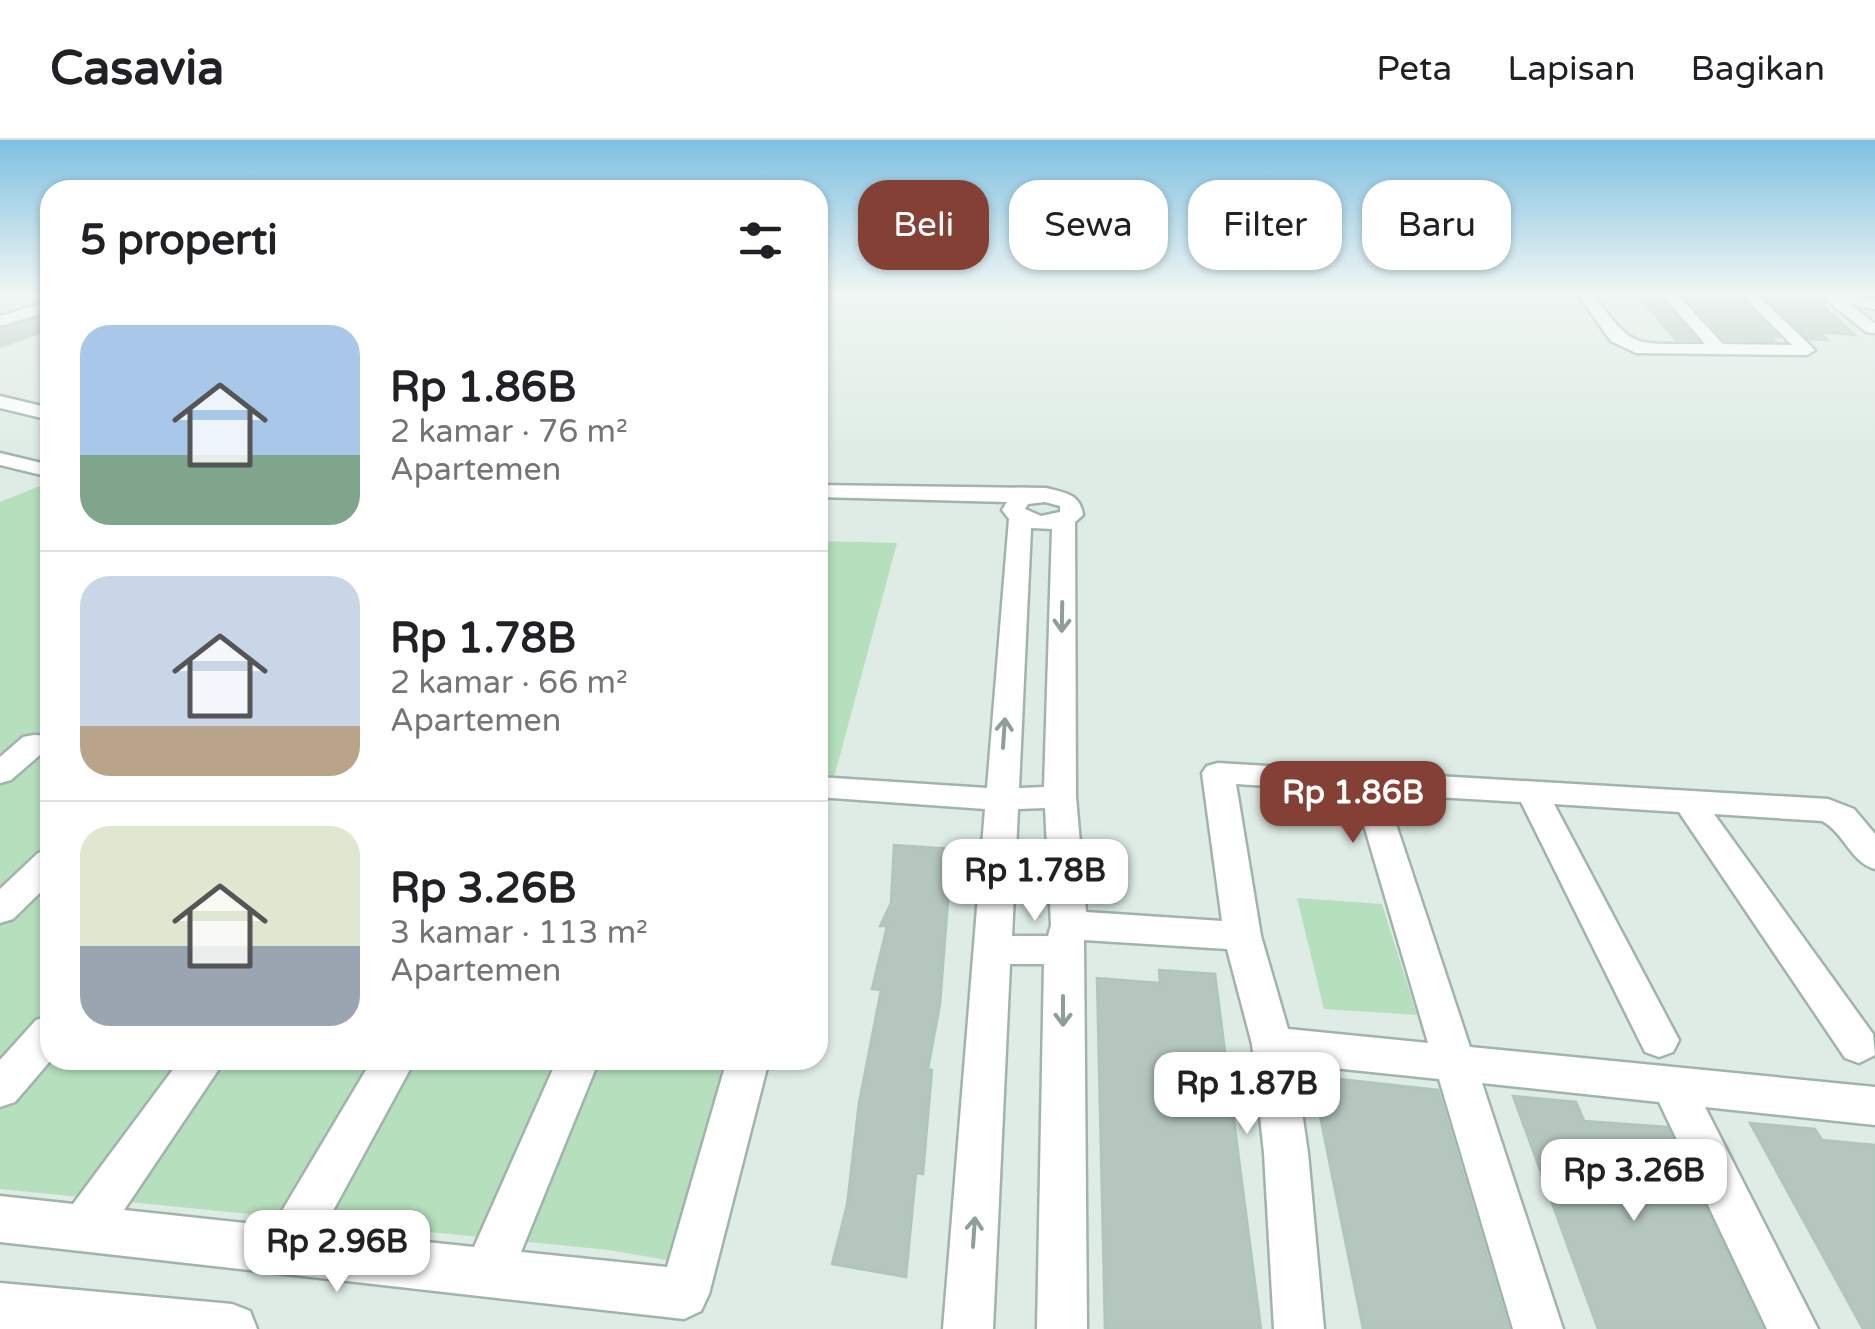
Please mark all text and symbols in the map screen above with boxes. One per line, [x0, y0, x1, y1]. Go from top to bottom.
text: Casavia [50, 40, 224, 98]
text: Peta [1376, 48, 1452, 90]
text: Lapisan [1507, 48, 1636, 90]
text: Bagikan [1691, 48, 1825, 90]
chip: Beli [858, 180, 989, 270]
chip: Sewa [1009, 180, 1168, 270]
chip: Filter [1188, 180, 1342, 270]
chip: Baru [1362, 180, 1511, 270]
icon: filters [733, 213, 788, 268]
text: 5 properti [80, 215, 278, 266]
text: Rp 1.86B [390, 362, 576, 413]
icon: home [160, 365, 280, 485]
text: 2 kamar · 76 m² [390, 413, 628, 451]
text: Apartemen [390, 451, 561, 489]
one-way arrow [1053, 601, 1072, 633]
text: Rp 1.78B [390, 613, 576, 664]
icon: home [160, 616, 280, 736]
text: 2 kamar · 66 m² [390, 664, 628, 702]
text: Apartemen [390, 702, 561, 740]
one-way arrow [995, 717, 1014, 749]
pin: Rp 1.86B [1250, 761, 1456, 846]
text: Rp 1.86B [1282, 774, 1424, 812]
pin: Rp 1.78B [932, 839, 1138, 924]
text: Rp 1.78B [964, 852, 1106, 890]
text: Rp 3.26B [390, 863, 576, 914]
icon: home [160, 866, 280, 986]
text: 3 kamar · 113 m² [390, 914, 648, 952]
text: Apartemen [390, 952, 561, 990]
one-way arrow [1054, 994, 1072, 1027]
pin: Rp 1.87B [1144, 1052, 1350, 1137]
text: Rp 1.87B [1176, 1065, 1318, 1103]
pin: Rp 3.26B [1531, 1139, 1737, 1224]
text: Rp 3.26B [1563, 1152, 1705, 1190]
pin: Rp 2.96B [234, 1210, 440, 1295]
one-way arrow [965, 1216, 984, 1248]
text: Rp 2.96B [266, 1223, 408, 1261]

